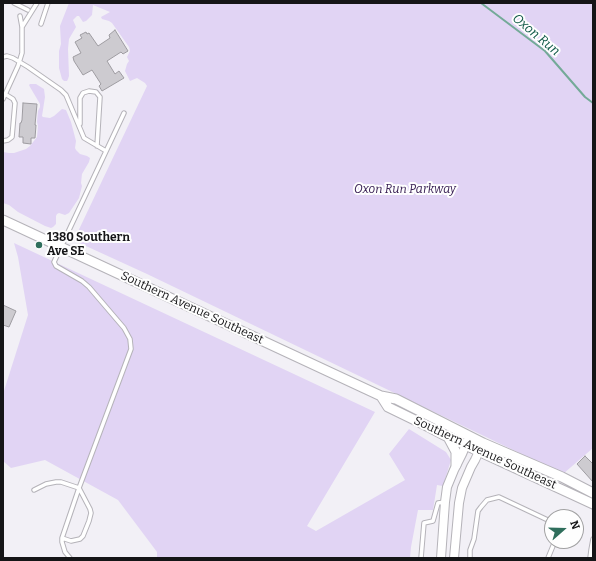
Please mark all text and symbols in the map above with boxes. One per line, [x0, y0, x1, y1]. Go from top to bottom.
water label: Oxon Run [509, 11, 563, 59]
park label: Oxon Run Parkway [354, 183, 456, 197]
place label: 1380 Southern Ave SE [47, 231, 130, 259]
marker: 1380 Southern Ave SE [34, 240, 44, 250]
street label: Southern Avenue Southeast [118, 269, 266, 347]
street label: Southern Avenue Southeast [411, 414, 559, 492]
north arrow [544, 509, 584, 549]
text: N [567, 519, 582, 531]

